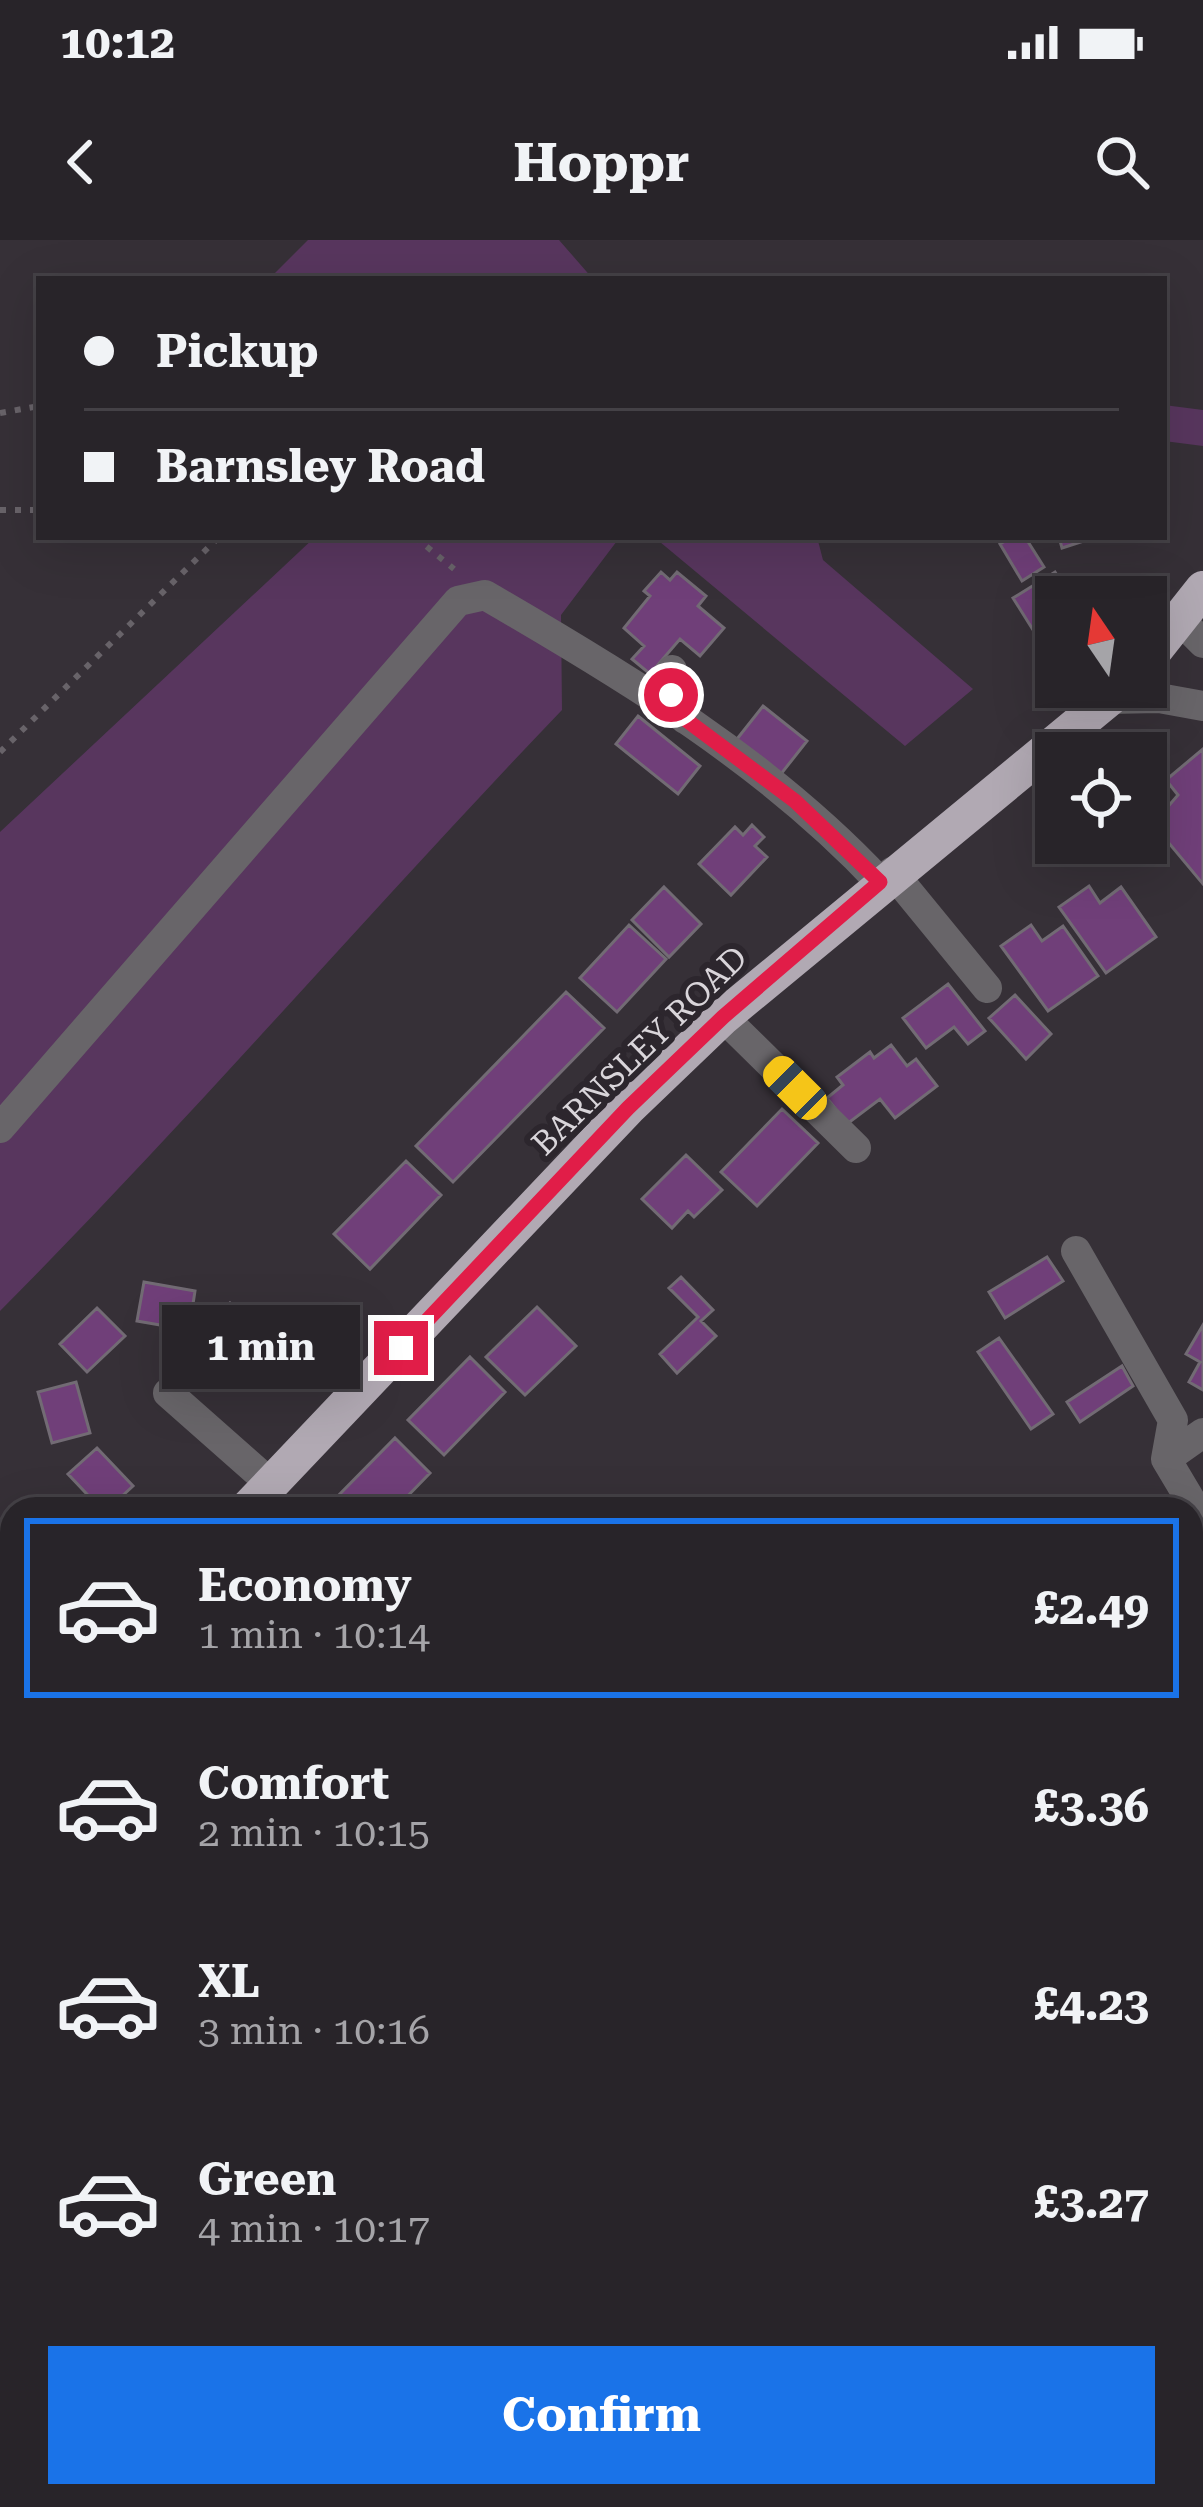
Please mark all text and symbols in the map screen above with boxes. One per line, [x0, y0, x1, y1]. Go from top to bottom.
text: 10:12 [60, 16, 175, 69]
icon: back [48, 129, 114, 195]
icon: search [1089, 129, 1155, 195]
text: Hoppr [513, 131, 690, 194]
text: Pickup [156, 325, 319, 378]
text: Barnsley Road [156, 440, 485, 493]
north arrow [1035, 576, 1167, 708]
map controls [1035, 576, 1167, 864]
route start [644, 668, 698, 722]
button: locate [1035, 732, 1167, 864]
street label: BARNSLEY ROAD [524, 938, 755, 1163]
car [757, 1050, 833, 1126]
callout: 1 min [161, 1306, 359, 1390]
route end [374, 1321, 428, 1375]
text: 1 min [207, 1324, 315, 1370]
icon: car [54, 1554, 162, 1662]
text: Economy [198, 1559, 412, 1612]
text: £2.49 [1034, 1582, 1149, 1635]
text: 1 min · 10:14 [198, 1612, 430, 1658]
icon: car [54, 1752, 162, 1860]
text: Comfort [198, 1757, 389, 1810]
text: £3.36 [1034, 1780, 1149, 1833]
text: 2 min · 10:15 [198, 1810, 430, 1856]
icon: car [54, 1950, 162, 2058]
text: XL [198, 1955, 260, 2008]
text: £4.23 [1034, 1978, 1149, 2031]
text: 3 min · 10:16 [198, 2008, 430, 2054]
icon: car [54, 2148, 162, 2256]
text: Green [198, 2153, 336, 2206]
text: £3.27 [1034, 2176, 1149, 2229]
text: 4 min · 10:17 [198, 2206, 430, 2252]
button: Confirm [48, 2346, 1155, 2484]

